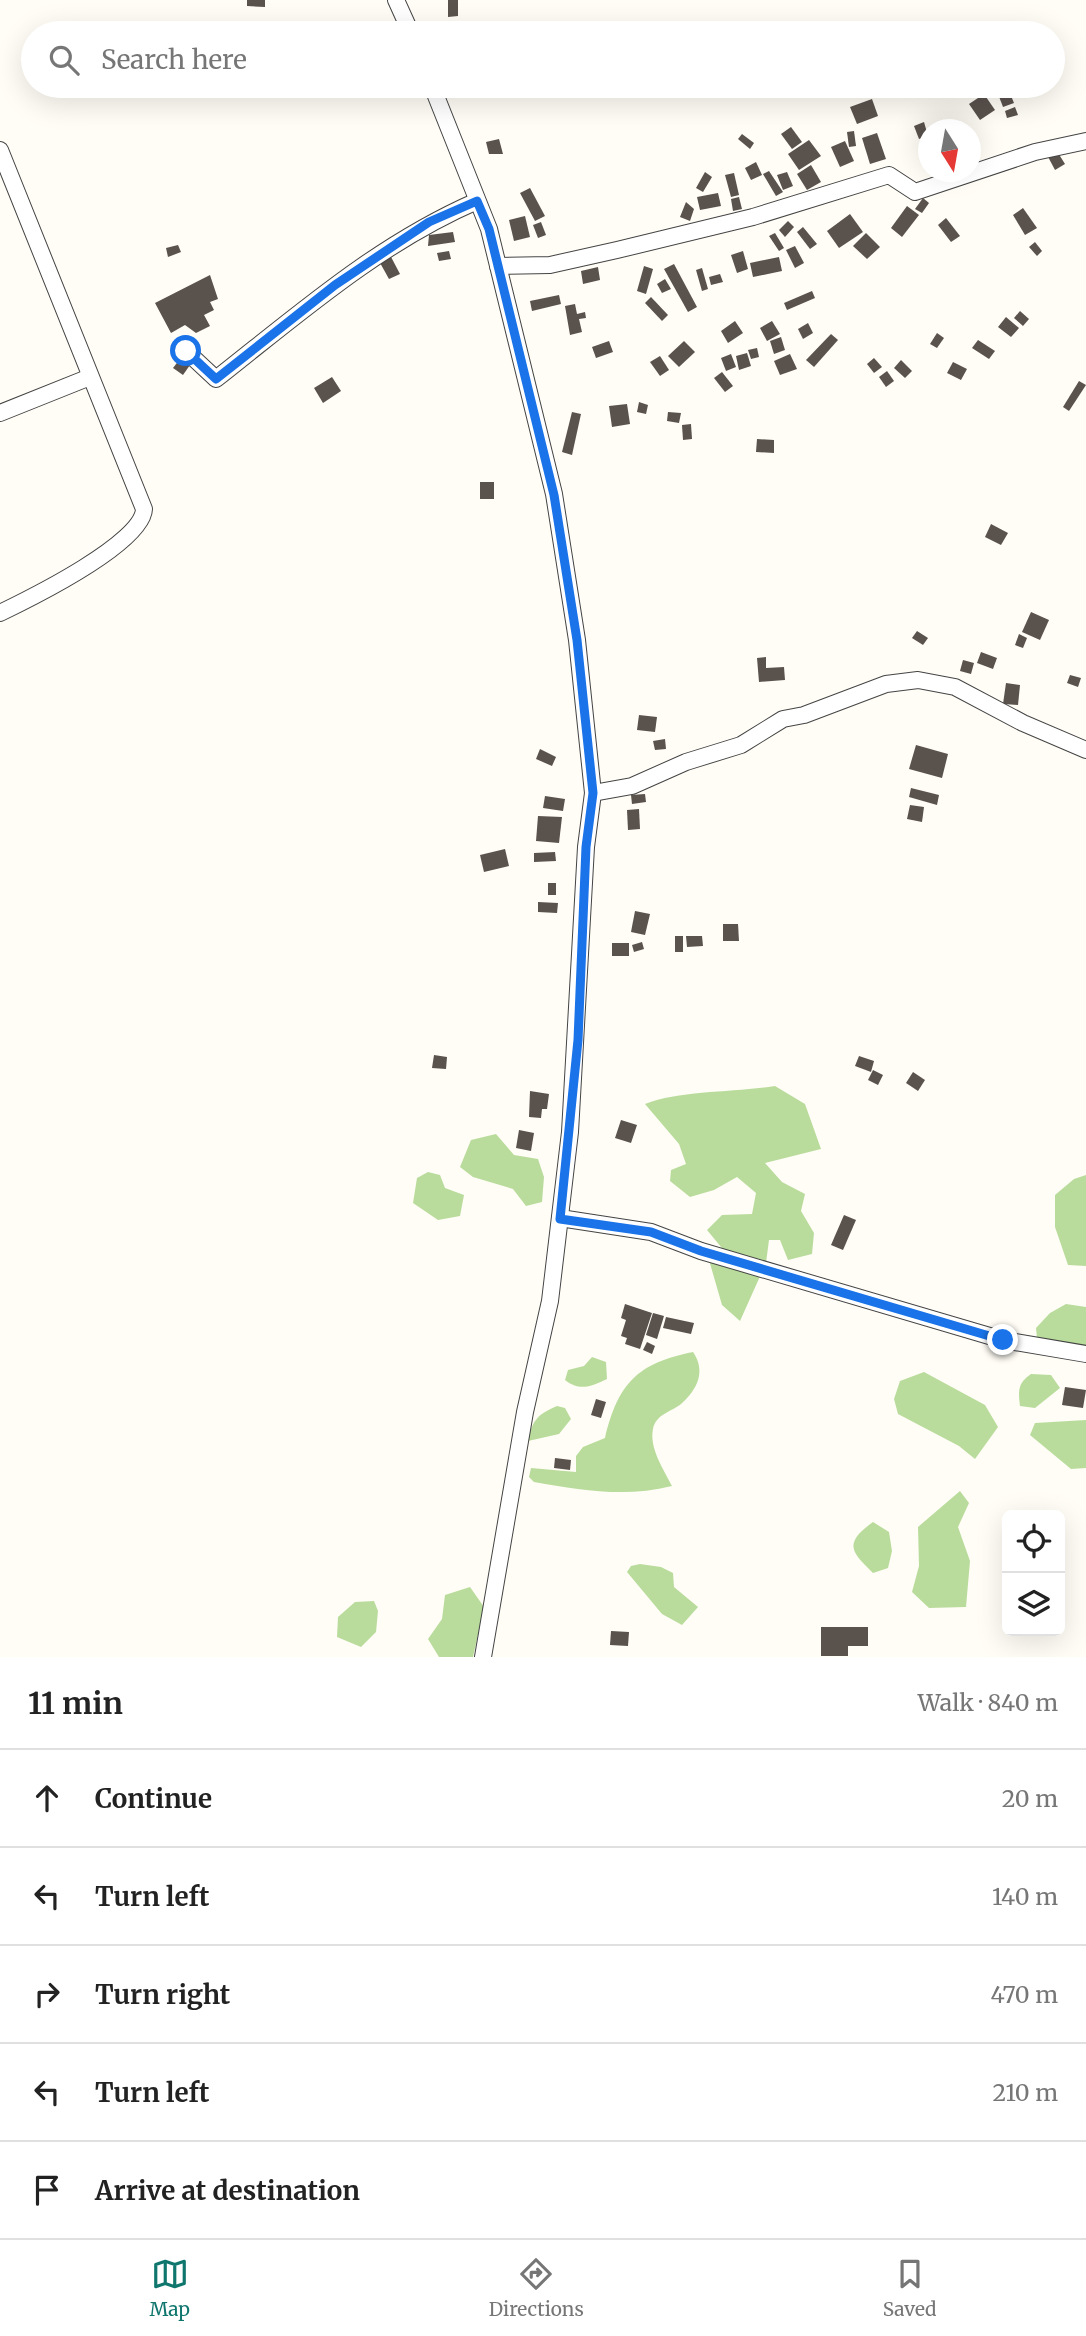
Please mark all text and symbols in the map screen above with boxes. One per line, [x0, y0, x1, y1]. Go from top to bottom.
search box [21, 21, 1065, 98]
icon: search [45, 41, 83, 79]
text: Search here [101, 43, 247, 76]
north arrow [918, 119, 981, 182]
route start [170, 335, 201, 366]
route end [987, 1324, 1018, 1355]
map controls [1002, 1510, 1065, 1636]
button: locate [1002, 1510, 1065, 1573]
button: layers [1002, 1573, 1065, 1636]
text: 11 min [28, 1684, 123, 1722]
text: Walk · 840 m [918, 1688, 1058, 1717]
icon: ahead [28, 1779, 66, 1817]
text: Continue [95, 1782, 212, 1815]
text: 20 m [1002, 1784, 1058, 1813]
icon: left [28, 1877, 66, 1915]
text: Turn left [95, 1880, 209, 1913]
text: 140 m [992, 1882, 1058, 1911]
icon: right [28, 1975, 66, 2013]
text: Turn right [95, 1978, 230, 2011]
text: 470 m [991, 1980, 1058, 2009]
icon: left [28, 2073, 66, 2111]
text: Turn left [95, 2076, 209, 2109]
text: 210 m [993, 2078, 1058, 2107]
icon: arrive [28, 2171, 66, 2209]
text: Arrive at destination [95, 2174, 360, 2207]
tab: Map [149, 2255, 190, 2321]
tab: Directions [489, 2255, 584, 2321]
tab: Saved [883, 2255, 937, 2321]

